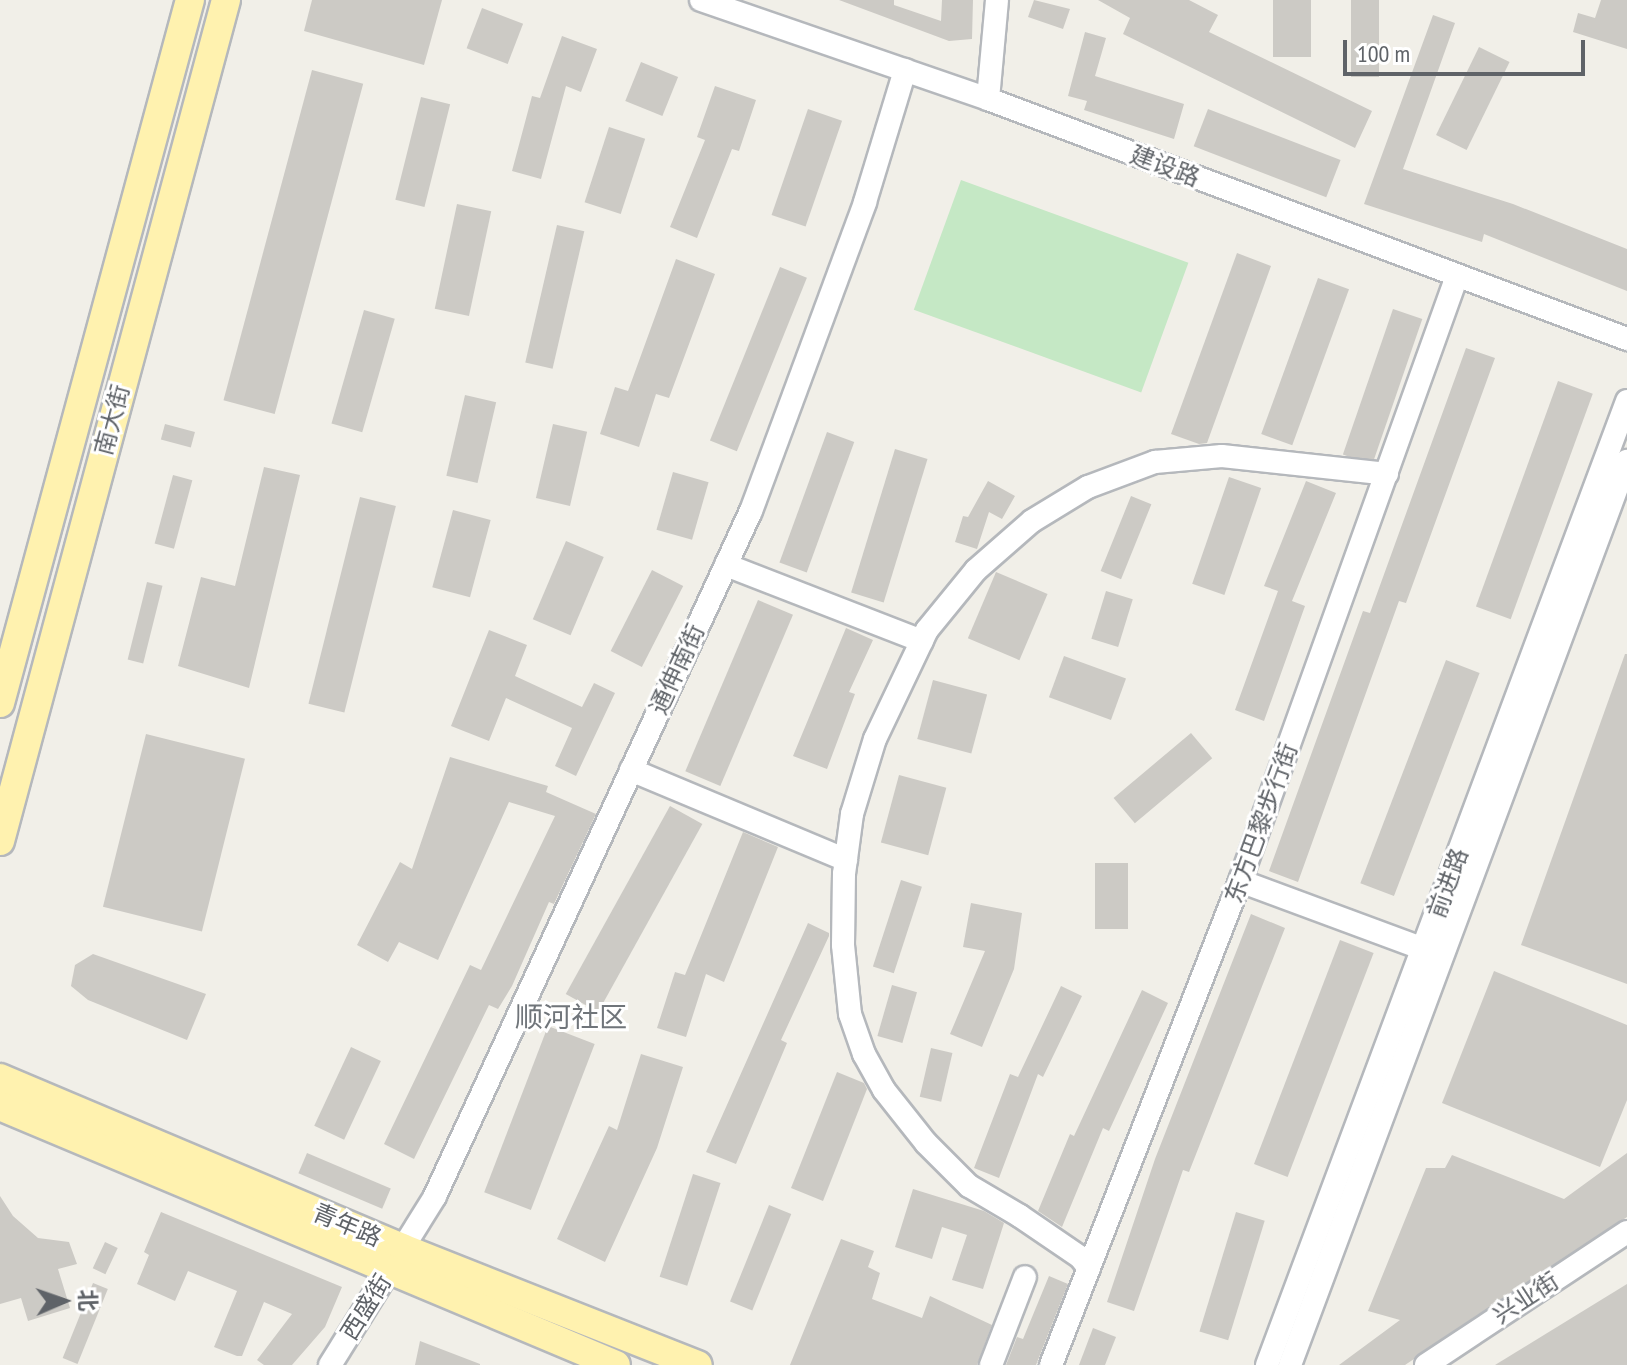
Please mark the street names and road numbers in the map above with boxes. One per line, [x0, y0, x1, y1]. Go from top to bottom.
street label: 建设路 [1126, 140, 1204, 192]
street label: 南大街 [89, 381, 135, 459]
street label: 通伸南街 [644, 619, 710, 719]
street label: 东方巴黎步行街 [1219, 739, 1303, 907]
street label: 前进路 [1422, 844, 1474, 922]
street label: 青年路 [308, 1198, 386, 1252]
street label: 兴业街 [1488, 1266, 1564, 1330]
street label: 西盛街 [335, 1269, 397, 1345]

